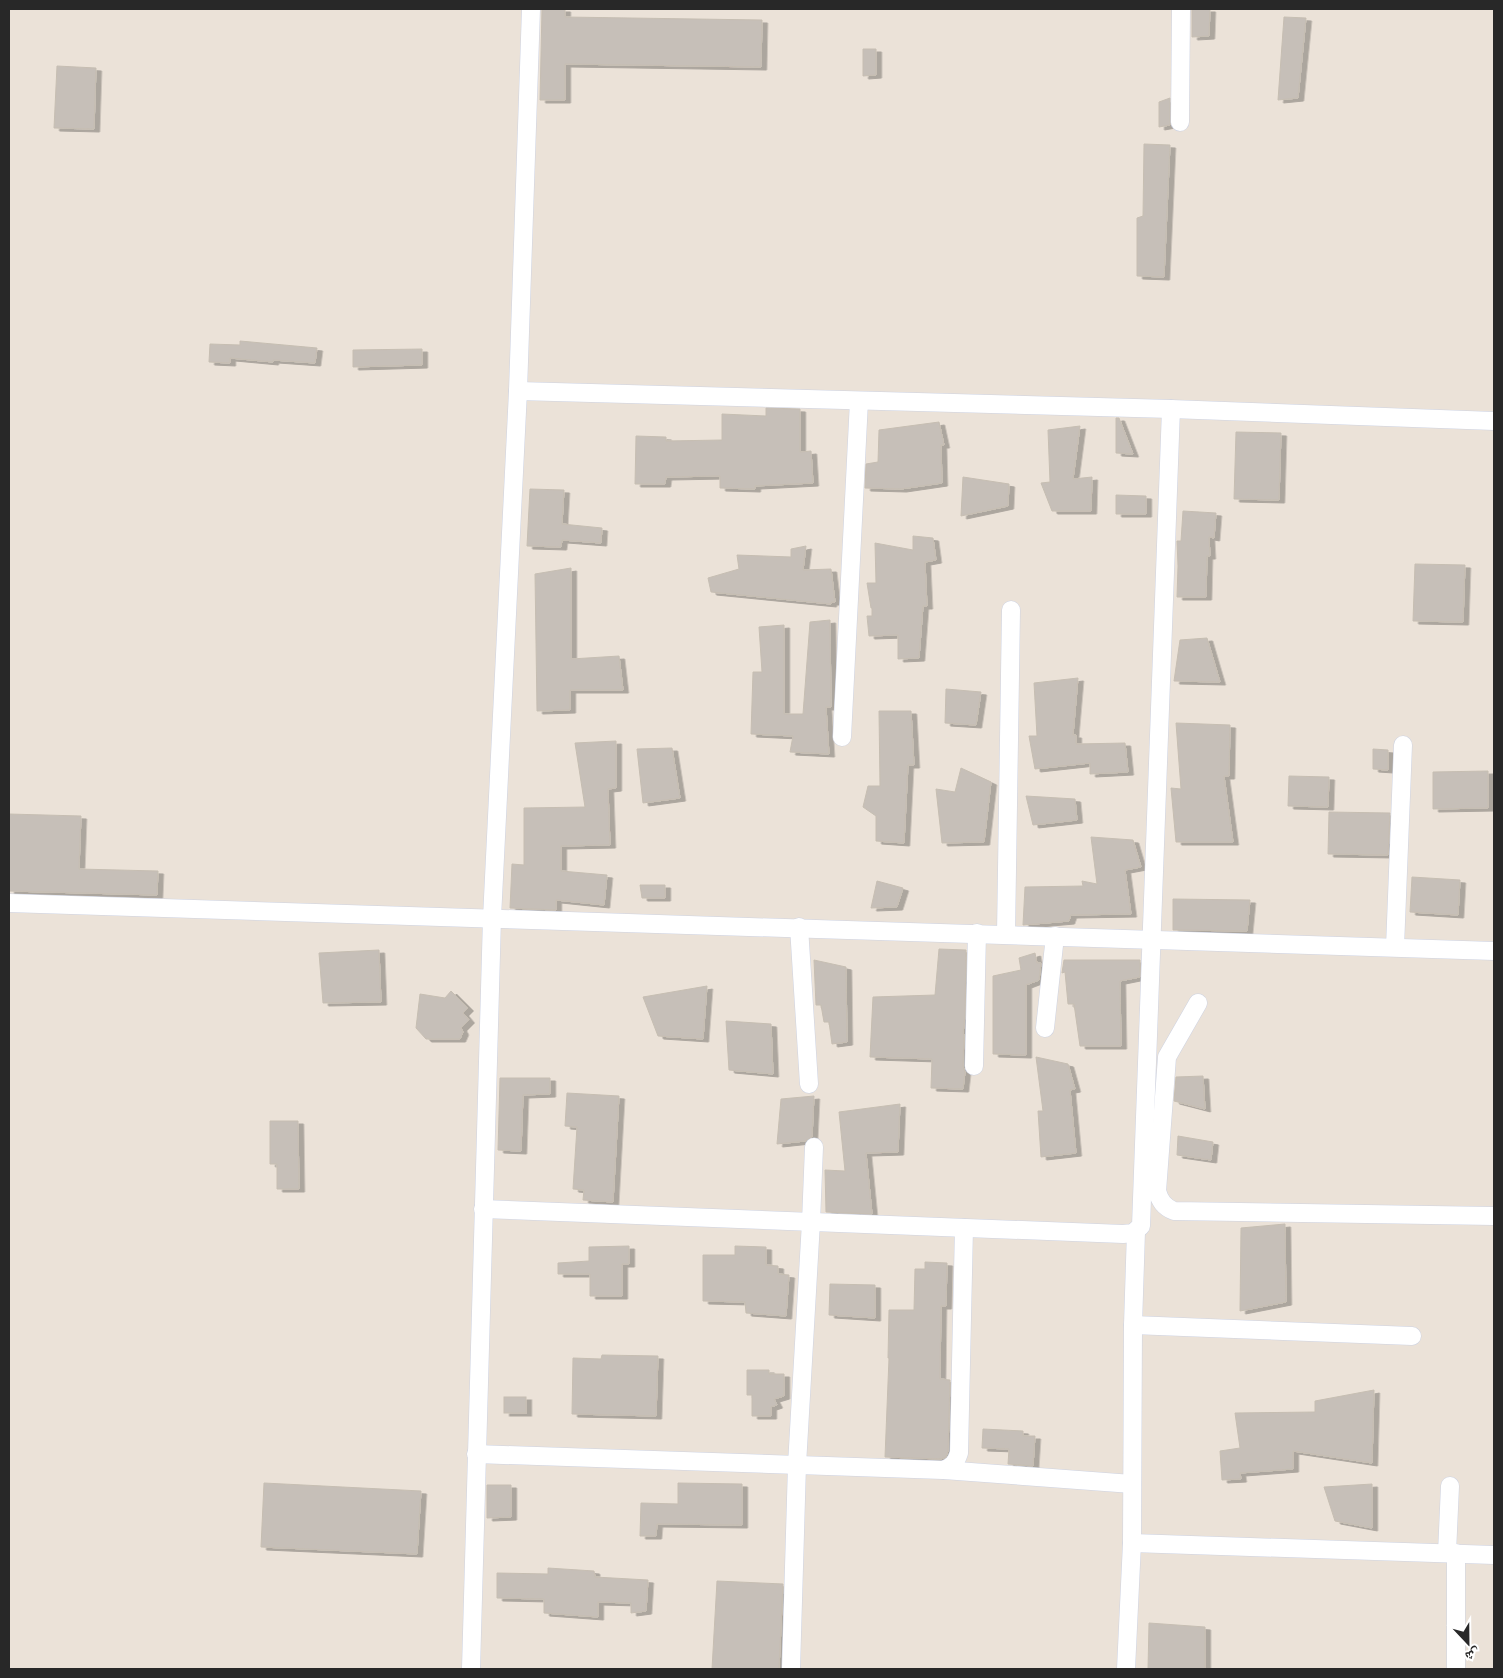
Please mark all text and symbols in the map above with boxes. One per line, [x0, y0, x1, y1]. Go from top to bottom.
north arrow [1443, 1618, 1493, 1668]
text: ش [1462, 1644, 1483, 1665]

